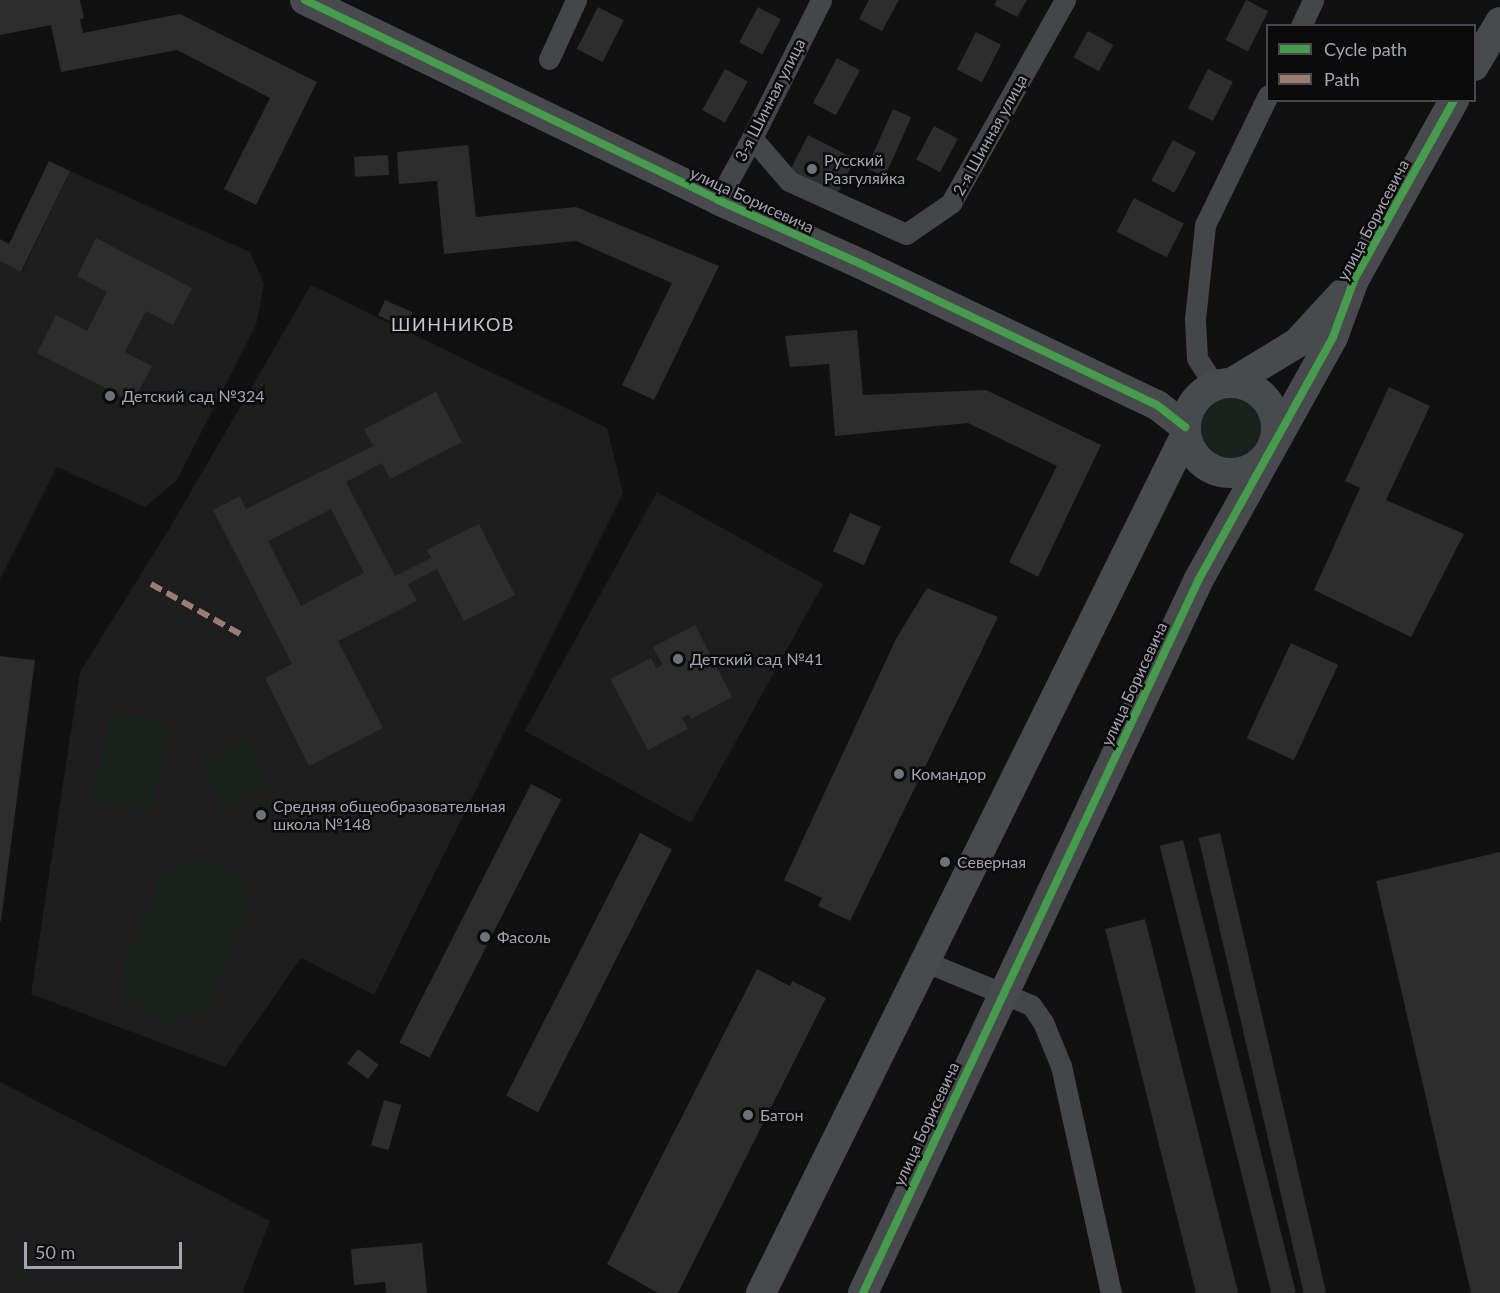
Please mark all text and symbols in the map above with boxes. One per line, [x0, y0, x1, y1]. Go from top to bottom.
legend [1266, 24, 1476, 102]
street label: 3-я Шинная улица [731, 35, 809, 165]
text: Cycle path [1324, 38, 1407, 60]
text: Path [1324, 68, 1360, 90]
street label: 2-я Шинная улица [949, 71, 1031, 199]
place label: Русский Разгуляйка [824, 150, 905, 188]
street label: улица Борисевича [1333, 156, 1413, 284]
marker: Русский Разгуляйка [805, 162, 819, 176]
street label: улица Борисевича [687, 163, 817, 237]
district label: ШИННИКОВ [391, 313, 515, 335]
place label: Детский сад №324 [122, 386, 265, 406]
marker: Детский сад №324 [103, 389, 117, 403]
street label: улица Борисевича [1097, 619, 1171, 749]
place label: Детский сад №41 [690, 649, 823, 669]
marker: Детский сад №41 [671, 652, 685, 666]
place label: Командор [911, 764, 986, 784]
marker: Командор [892, 767, 906, 781]
place label: Средняя общеобразовательная школа №148 [273, 796, 506, 834]
marker: Средняя общеобразовательная школа №148 [254, 808, 268, 822]
place label: Северная [957, 852, 1026, 872]
marker: Северная [938, 855, 952, 869]
place label: Фасоль [497, 927, 551, 947]
marker: Фасоль [478, 930, 492, 944]
street label: улица Борисевича [889, 1059, 963, 1189]
place label: Батон [760, 1105, 803, 1125]
marker: Батон [741, 1108, 755, 1122]
scale bar [27, 1230, 184, 1268]
text: 50 m [35, 1241, 75, 1263]

